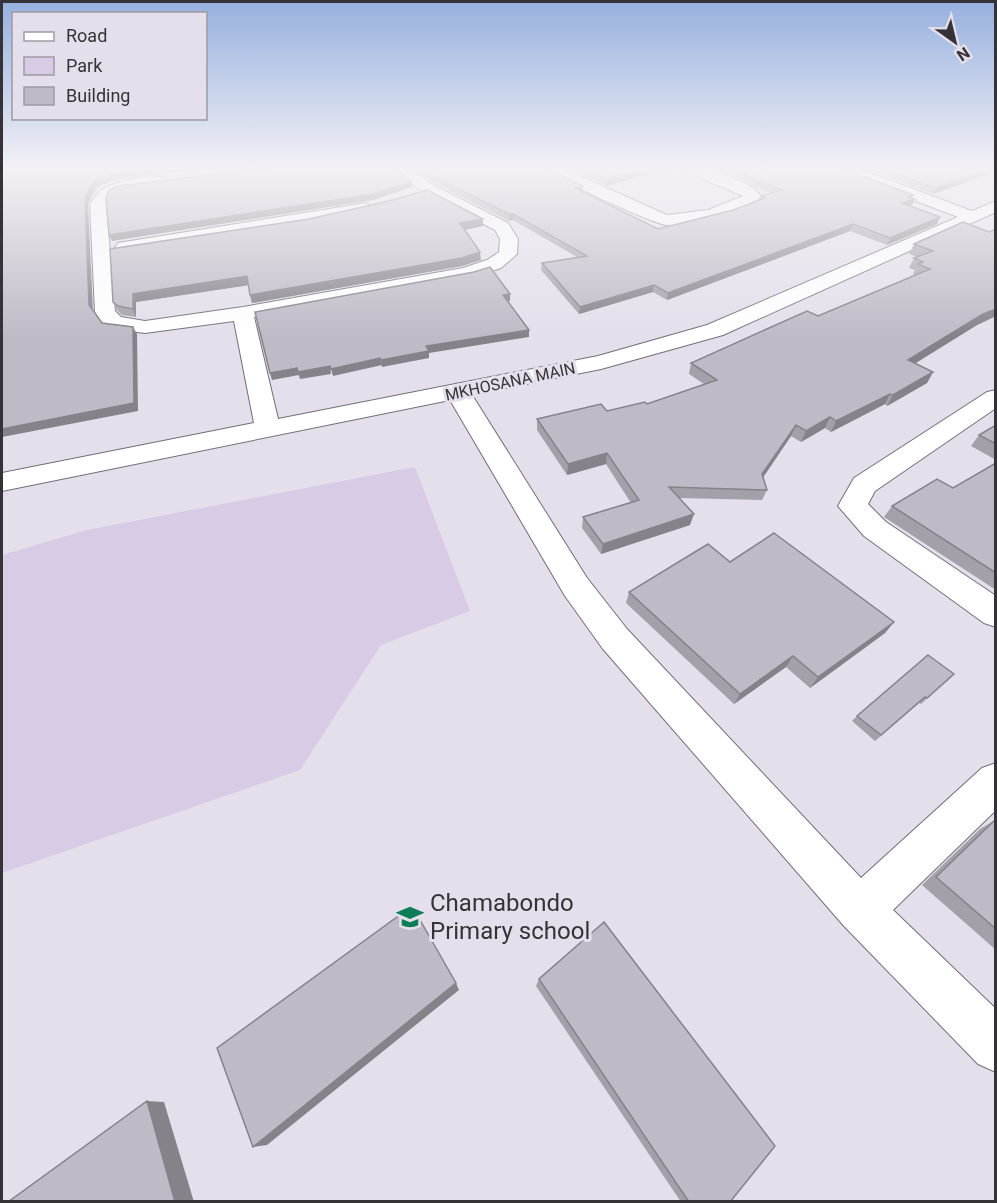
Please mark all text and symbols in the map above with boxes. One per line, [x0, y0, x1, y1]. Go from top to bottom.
legend [12, 12, 207, 120]
north arrow [925, 12, 985, 72]
text: Road [66, 25, 107, 46]
text: N [953, 43, 973, 65]
text: Park [66, 55, 103, 76]
text: Building [66, 85, 130, 106]
street label: MKHOSANA MAIN [443, 358, 577, 405]
place label: Chamabondo Primary school [430, 889, 590, 945]
school or university icon: Chamabondo Primary school [395, 902, 425, 932]

